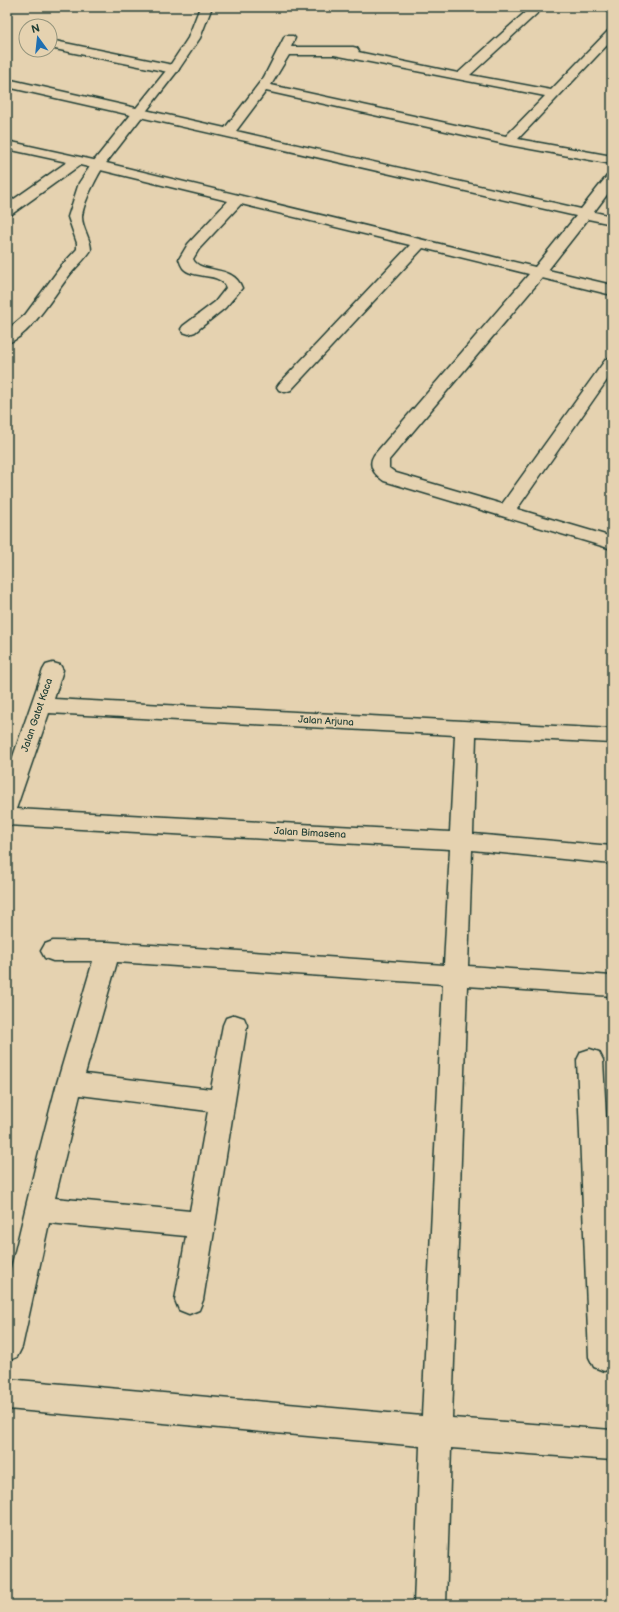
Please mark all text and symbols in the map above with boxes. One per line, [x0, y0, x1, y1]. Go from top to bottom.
north arrow [18, 18, 58, 58]
text: N [30, 21, 41, 36]
street label: Jalan Gatot Kaca [19, 676, 55, 753]
street label: Jalan Arjuna [298, 714, 355, 728]
street label: Jalan Bimasena [274, 825, 347, 841]

